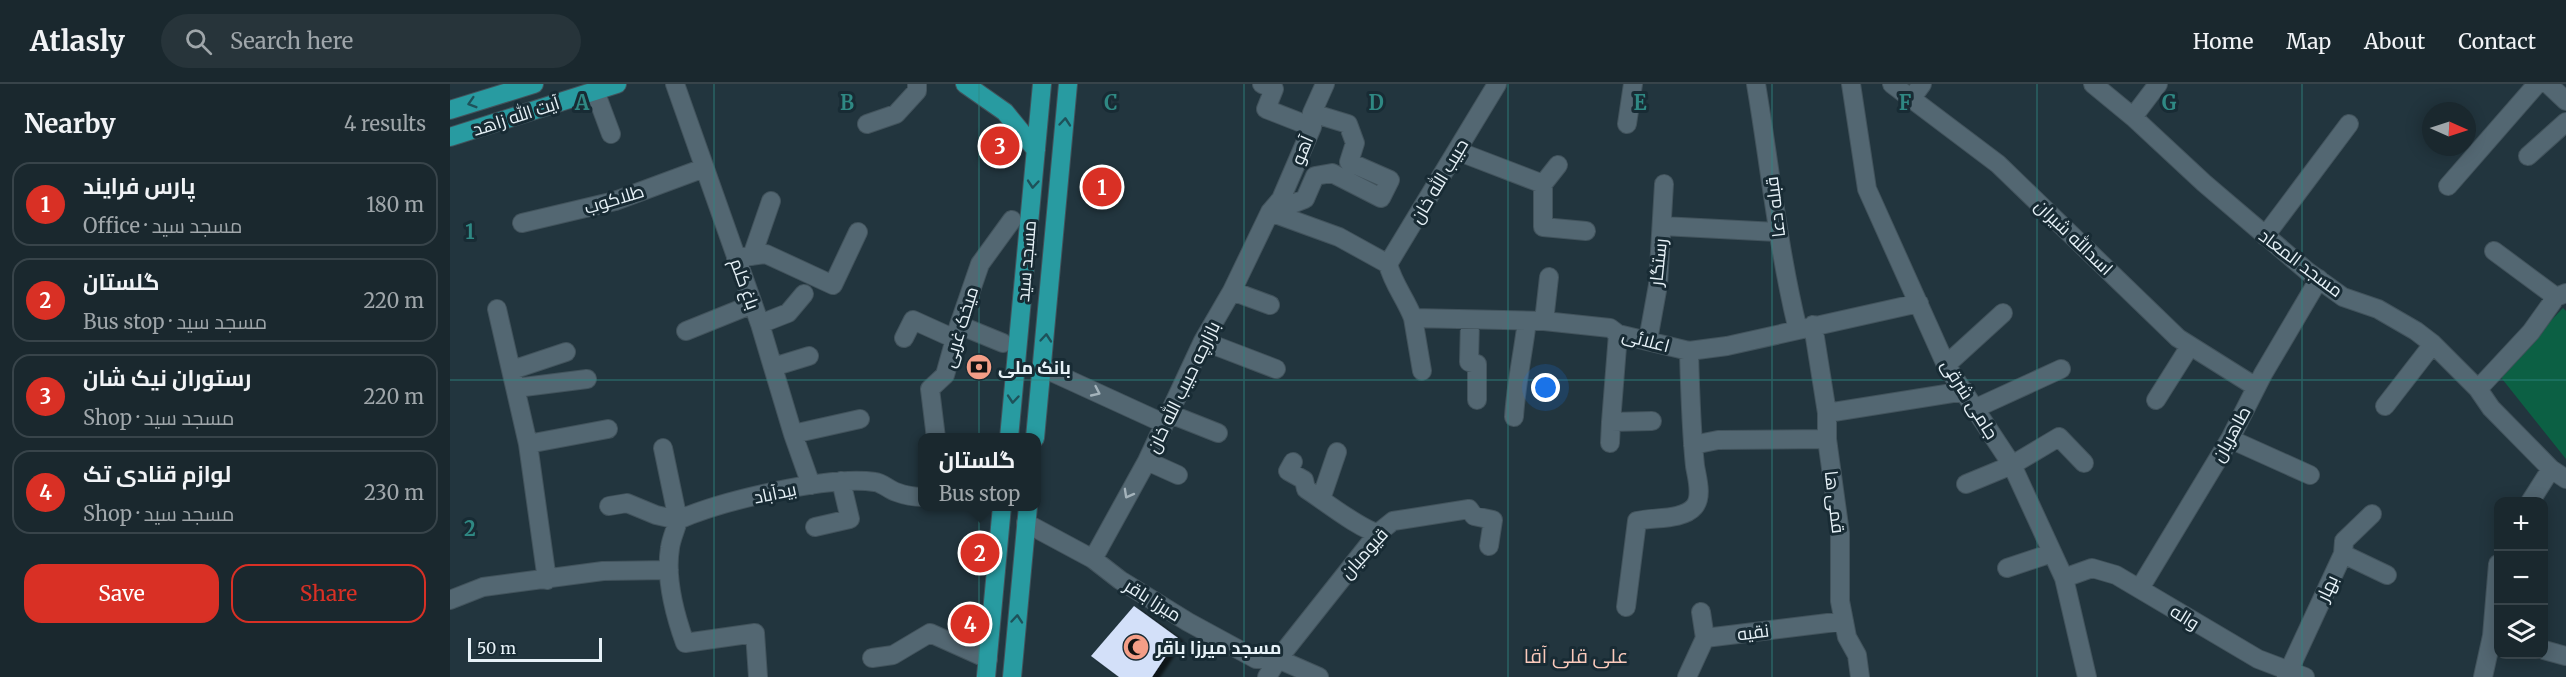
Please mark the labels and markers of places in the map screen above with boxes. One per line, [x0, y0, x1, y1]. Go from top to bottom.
pin: 3 [980, 124, 1020, 168]
pin: 1 [1082, 164, 1122, 210]
bank icon: بانک ملی [964, 352, 994, 382]
place label: بانک ملی [998, 356, 1071, 379]
pin: 2 [960, 530, 1000, 576]
pin: 4 [950, 602, 990, 646]
mosque icon: مسجد میرزا باقر [1121, 632, 1151, 662]
place label: مسجد میرزا باقر [1155, 636, 1281, 659]

